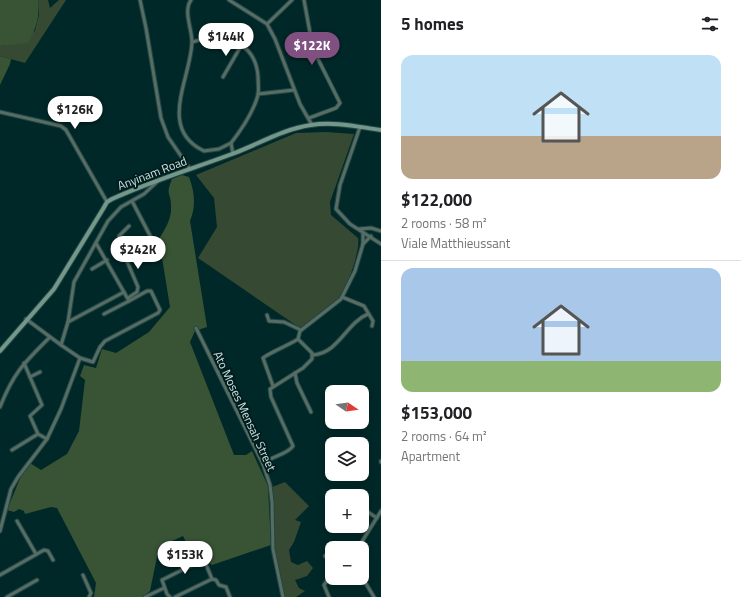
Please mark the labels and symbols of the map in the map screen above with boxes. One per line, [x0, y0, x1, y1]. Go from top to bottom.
pin: $144K [198, 23, 254, 57]
pin: $122K [284, 32, 340, 66]
pin: $126K [47, 96, 103, 130]
street label: Anyinam Road [114, 151, 190, 195]
pin: $242K [110, 236, 166, 270]
street label: Ato Moses Mensah Street [209, 348, 282, 475]
north arrow [325, 385, 369, 429]
pin: $153K [157, 541, 213, 575]

